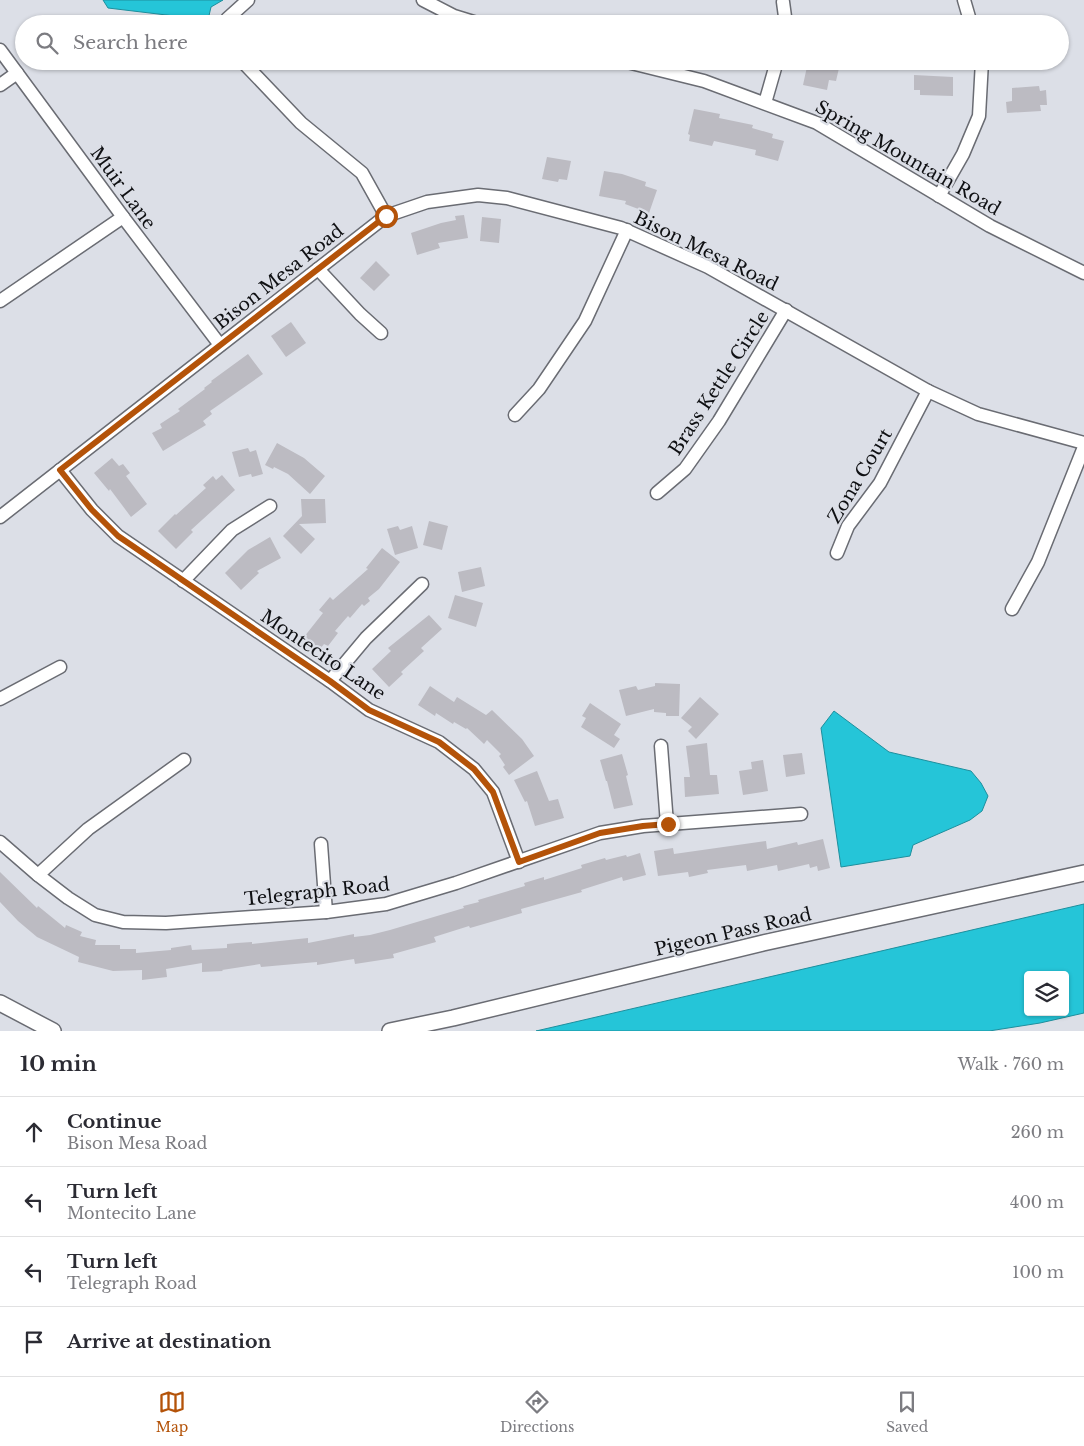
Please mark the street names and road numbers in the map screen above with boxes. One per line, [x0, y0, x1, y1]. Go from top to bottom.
street label: Spring Mountain Road [811, 96, 1005, 220]
street label: Muir Lane [86, 142, 160, 234]
street label: Bison Mesa Road [630, 206, 782, 296]
street label: Bison Mesa Road [210, 220, 348, 334]
street label: Brass Kettle Circle [664, 307, 774, 459]
street label: Zona Court [823, 424, 897, 527]
street label: Montecito Lane [256, 605, 390, 705]
street label: Telegraph Road [243, 873, 391, 911]
street label: Pigeon Pass Road [652, 903, 814, 961]

